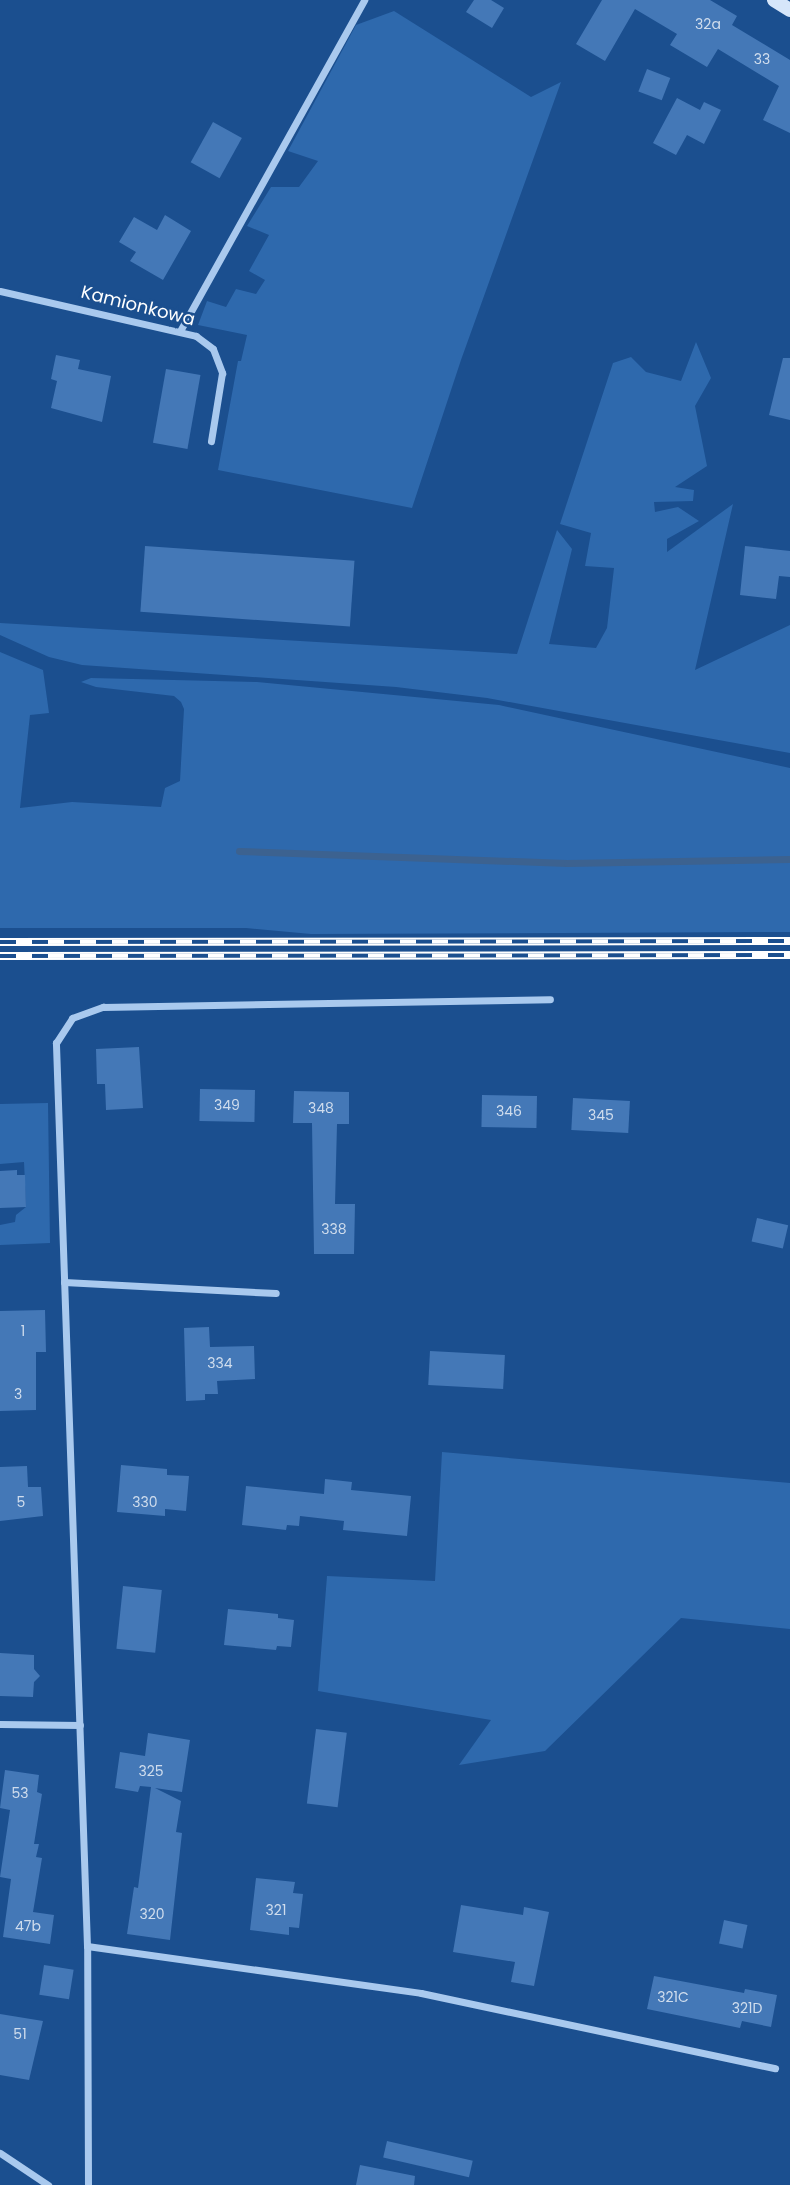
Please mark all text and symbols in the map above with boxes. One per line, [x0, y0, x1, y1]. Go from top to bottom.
house number: 32a [695, 16, 721, 32]
house number: 33 [754, 51, 770, 67]
street label: Kamionkowa [79, 281, 197, 331]
house number: 349 [214, 1097, 240, 1113]
house number: 348 [308, 1100, 334, 1116]
house number: 346 [496, 1103, 522, 1119]
house number: 345 [588, 1107, 614, 1123]
house number: 338 [321, 1221, 347, 1237]
house number: 1 [21, 1323, 25, 1339]
house number: 334 [207, 1355, 233, 1371]
house number: 3 [14, 1386, 22, 1402]
house number: 5 [17, 1494, 25, 1510]
house number: 330 [132, 1494, 158, 1510]
house number: 325 [138, 1763, 164, 1779]
house number: 53 [11, 1785, 29, 1801]
house number: 321 [266, 1902, 286, 1918]
house number: 320 [139, 1906, 165, 1922]
house number: 47b [15, 1918, 41, 1934]
house number: 321C [657, 1989, 689, 2005]
house number: 321D [732, 2000, 762, 2016]
house number: 51 [13, 2026, 27, 2042]

